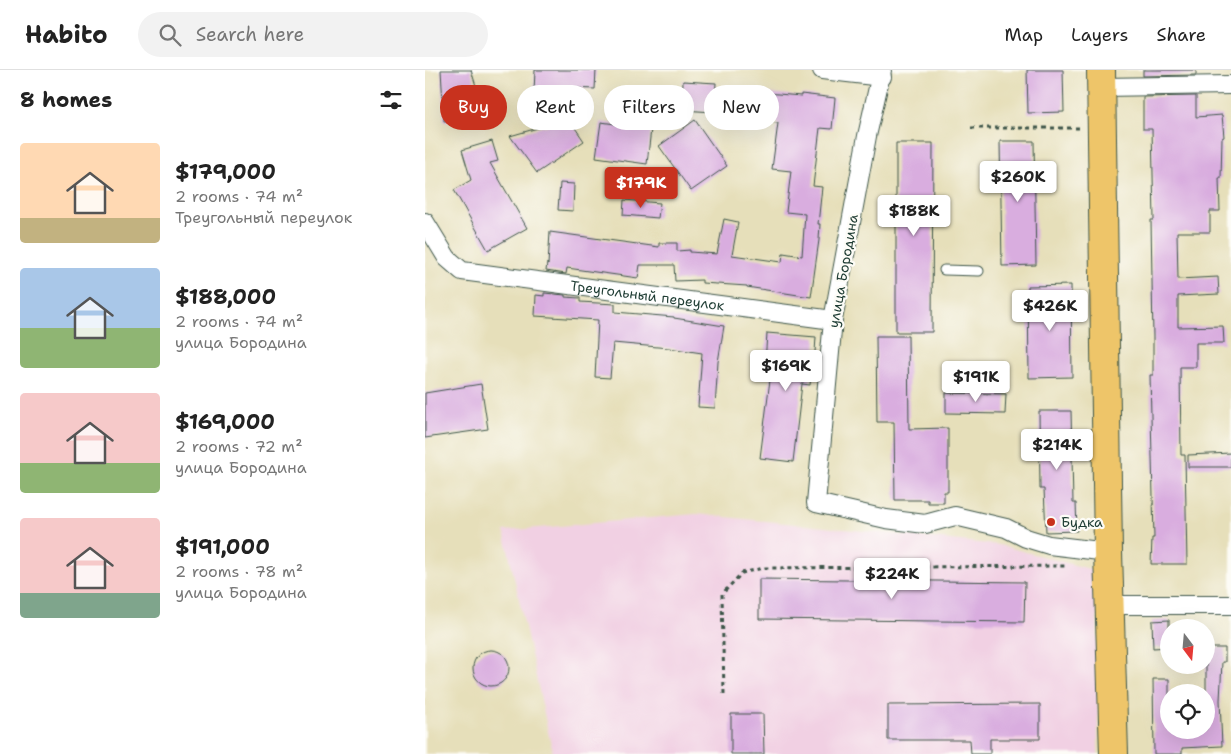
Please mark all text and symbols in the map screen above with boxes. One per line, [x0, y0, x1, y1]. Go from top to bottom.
search box [138, 12, 488, 57]
text: Habito [25, 19, 108, 51]
icon: search [156, 21, 184, 49]
text: Search here [196, 22, 304, 47]
text: Map [1005, 23, 1043, 47]
text: Layers [1071, 23, 1128, 47]
text: Share [1156, 23, 1206, 47]
chip: Buy [440, 85, 507, 130]
chip: Rent [517, 85, 594, 130]
chip: Filters [604, 85, 694, 130]
chip: New [704, 85, 779, 130]
text: 8 homes [20, 86, 112, 114]
icon: filters [377, 86, 405, 114]
text: $179,000 [175, 158, 276, 186]
pin: $260K [983, 160, 1053, 203]
icon: home [60, 163, 120, 223]
pin: $179K [606, 166, 676, 209]
text: $260K [991, 166, 1045, 187]
text: $179K [616, 172, 666, 193]
text: 2 rooms · 74 m² [175, 186, 303, 207]
pin: $188K [879, 194, 949, 237]
text: $188K [888, 200, 940, 221]
text: Треугольный переулок [175, 207, 352, 228]
street label: улица Бородина [824, 212, 862, 329]
street label: Треугольный переулок [569, 276, 726, 315]
text: $188,000 [175, 283, 276, 311]
icon: home [60, 288, 120, 348]
pin: $426K [1015, 290, 1085, 332]
text: $426K [1023, 295, 1077, 316]
text: 2 rooms · 74 m² [175, 311, 303, 332]
text: улица Бородина [175, 332, 307, 353]
pin: $169K [751, 350, 821, 392]
text: $169K [761, 355, 811, 376]
pin: $191K [941, 360, 1011, 403]
text: $191K [953, 366, 999, 387]
text: $169,000 [175, 408, 275, 436]
icon: home [60, 413, 120, 473]
pin: $214K [1022, 428, 1092, 471]
text: $214K [1032, 434, 1082, 455]
text: 2 rooms · 72 m² [175, 436, 303, 457]
text: улица Бородина [175, 457, 307, 478]
place label: Будка [1061, 513, 1103, 531]
marker: Будка [1045, 516, 1057, 528]
text: $191,000 [175, 533, 270, 561]
icon: home [60, 538, 120, 598]
pin: $224K [857, 558, 927, 600]
text: 2 rooms · 78 m² [175, 561, 303, 582]
text: $224K [865, 563, 919, 584]
text: улица Бородина [175, 582, 307, 603]
north arrow [1160, 619, 1215, 674]
map controls [1160, 619, 1215, 739]
button: locate [1160, 684, 1215, 739]

